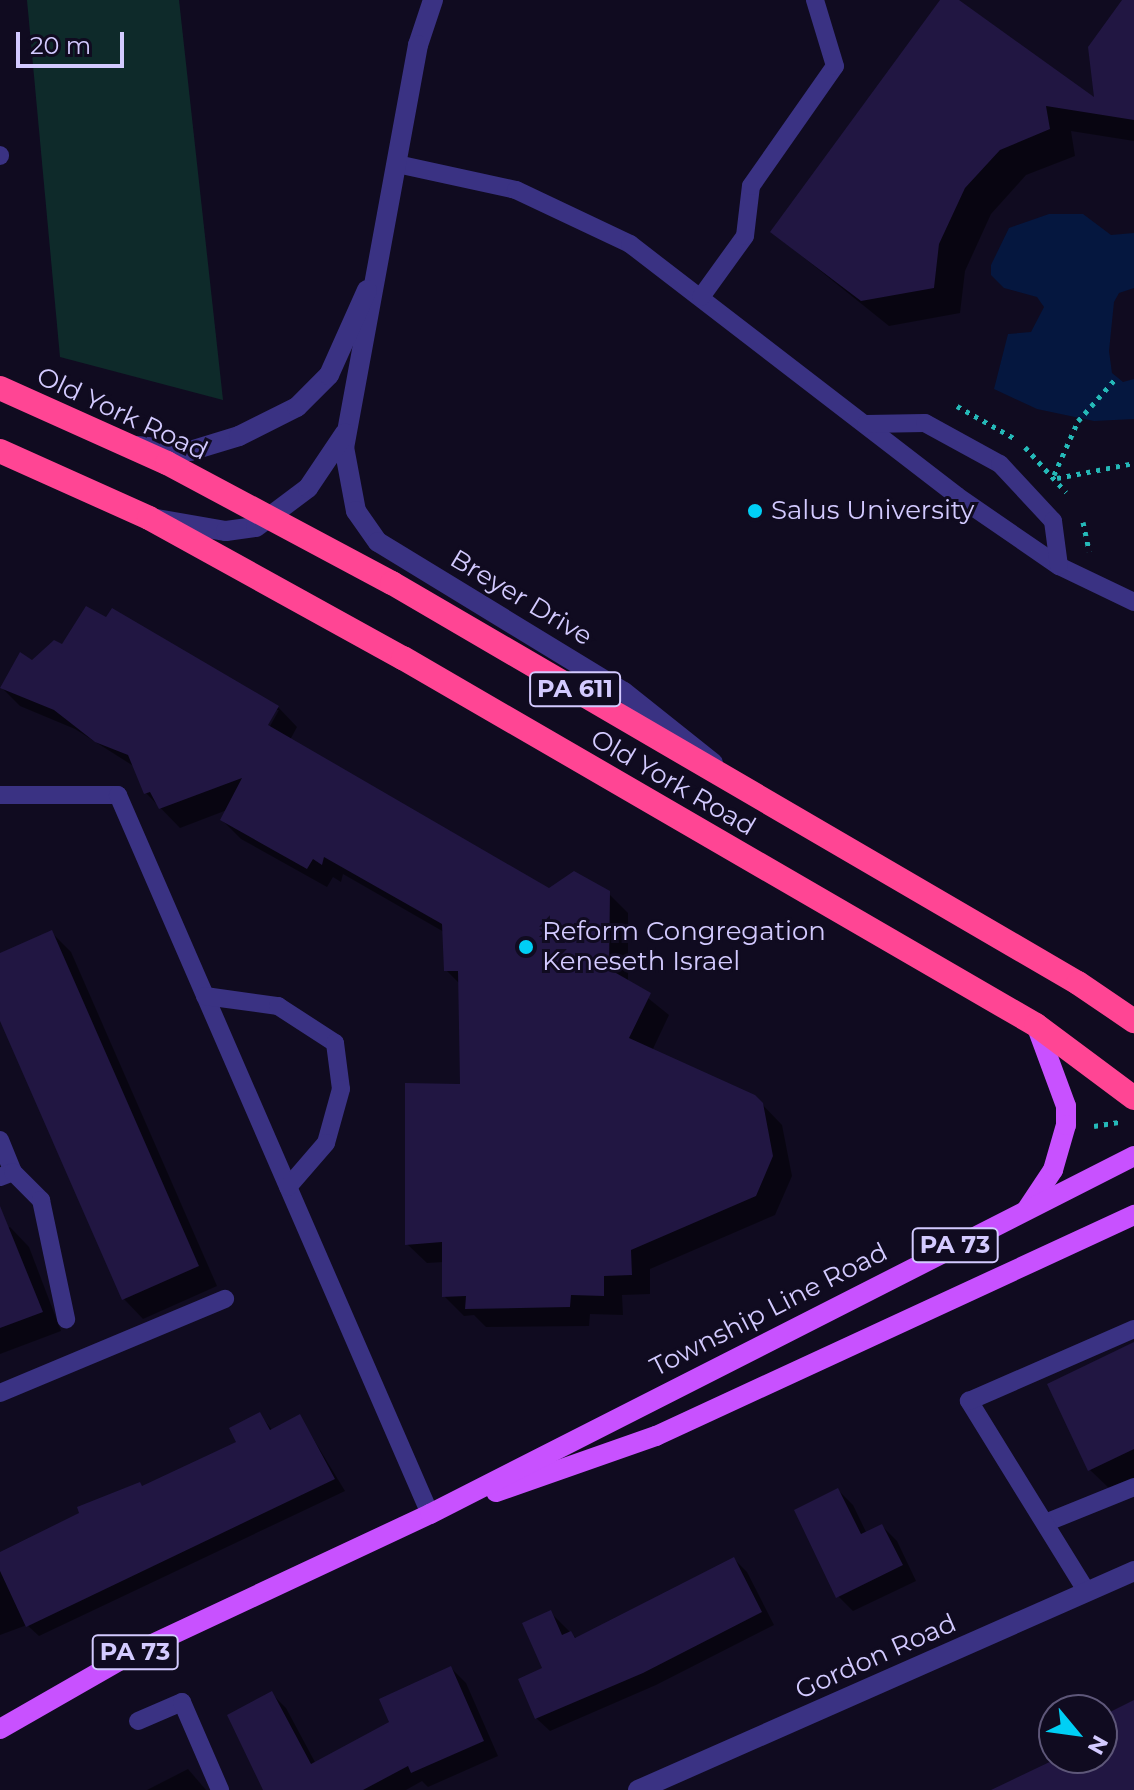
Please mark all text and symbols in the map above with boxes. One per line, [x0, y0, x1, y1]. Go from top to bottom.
scale bar [20, 16, 128, 66]
text: 20 m [30, 31, 91, 60]
street label: Old York Road [32, 361, 212, 467]
place label: Salus University [771, 495, 974, 527]
marker: Salus University [746, 502, 764, 520]
street label: Breyer Drive [444, 543, 598, 653]
road number: PA 611 [529, 669, 621, 709]
street label: Old York Road [585, 723, 761, 843]
place label: Reform Congregation Keneseth Israel [542, 916, 826, 978]
marker: Reform Congregation Keneseth Israel [517, 938, 535, 956]
road number: PA 73 [911, 1225, 999, 1265]
street label: Township Line Road [645, 1237, 893, 1383]
street label: Gordon Road [791, 1608, 961, 1706]
road number: PA 73 [91, 1632, 179, 1672]
north arrow [1038, 1694, 1118, 1774]
text: N [1082, 1731, 1114, 1759]

